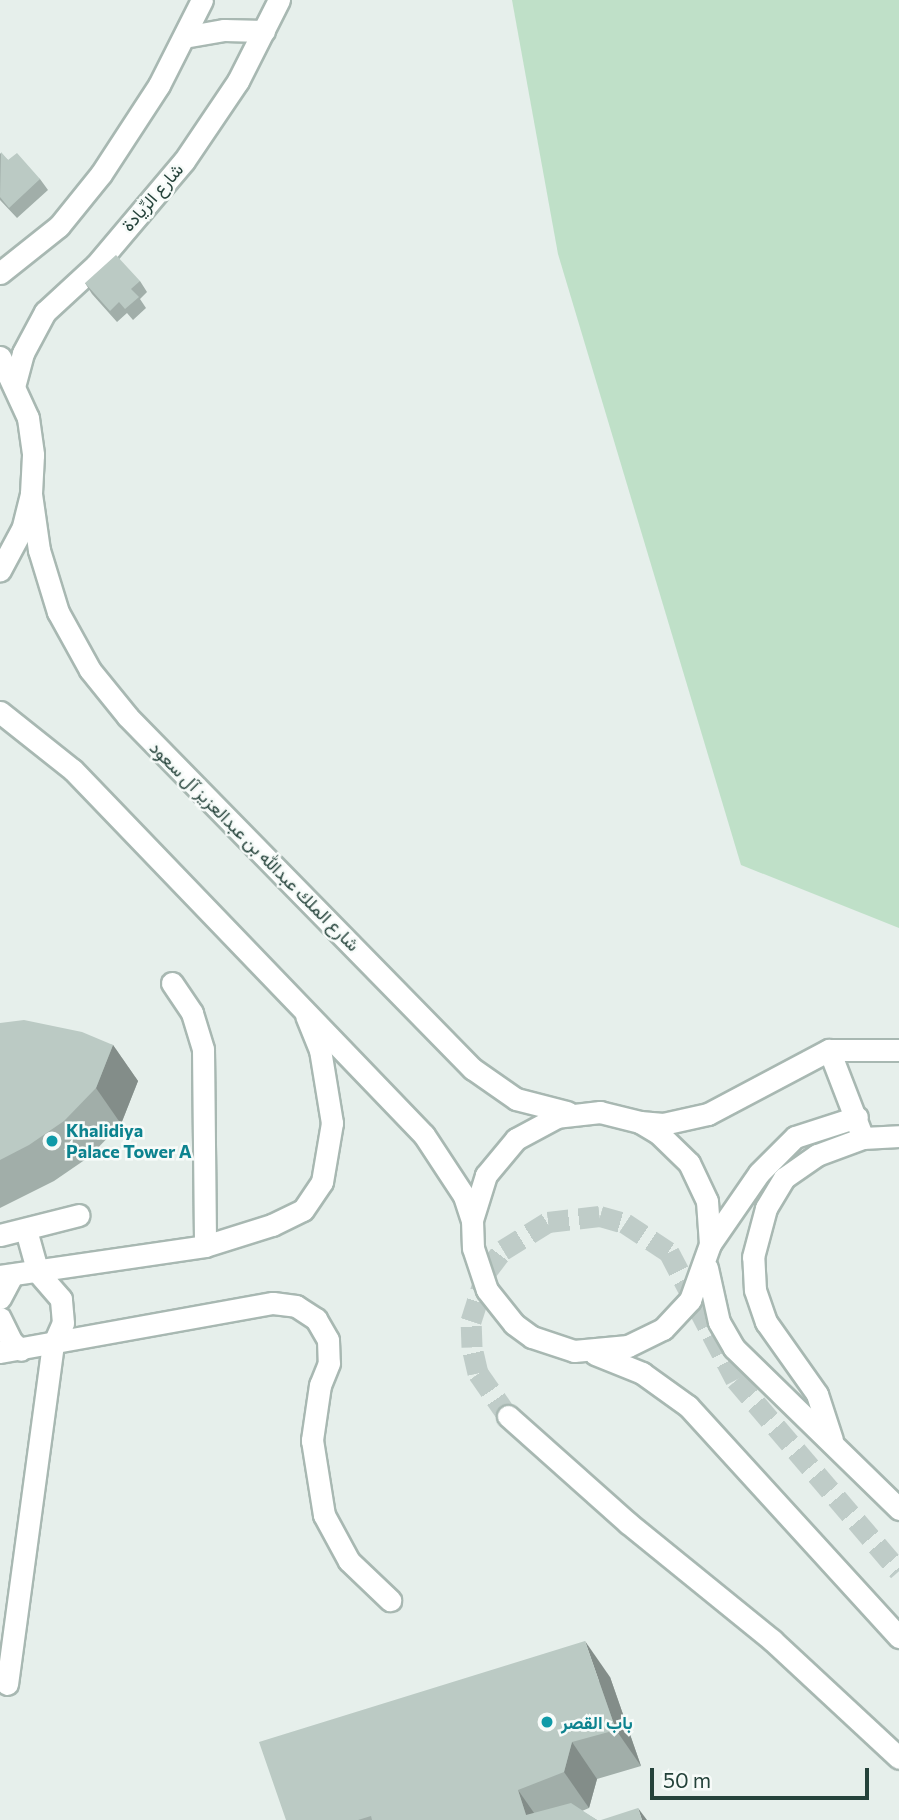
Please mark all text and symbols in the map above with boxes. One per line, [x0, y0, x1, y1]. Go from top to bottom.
street label: شارع الرِّيادة [117, 158, 187, 236]
street label: شارع الملك عبدالله بن عبدالعزيز آل سعود [146, 737, 364, 955]
place label: Khalidiya Palace Tower A [66, 1120, 192, 1162]
marker: Khalidiya Palace Tower A [44, 1133, 60, 1149]
place label: باب القصر [561, 1711, 633, 1733]
marker: باب القصر [539, 1714, 555, 1730]
scale bar [654, 1754, 873, 1798]
text: 50 m [663, 1767, 711, 1792]

